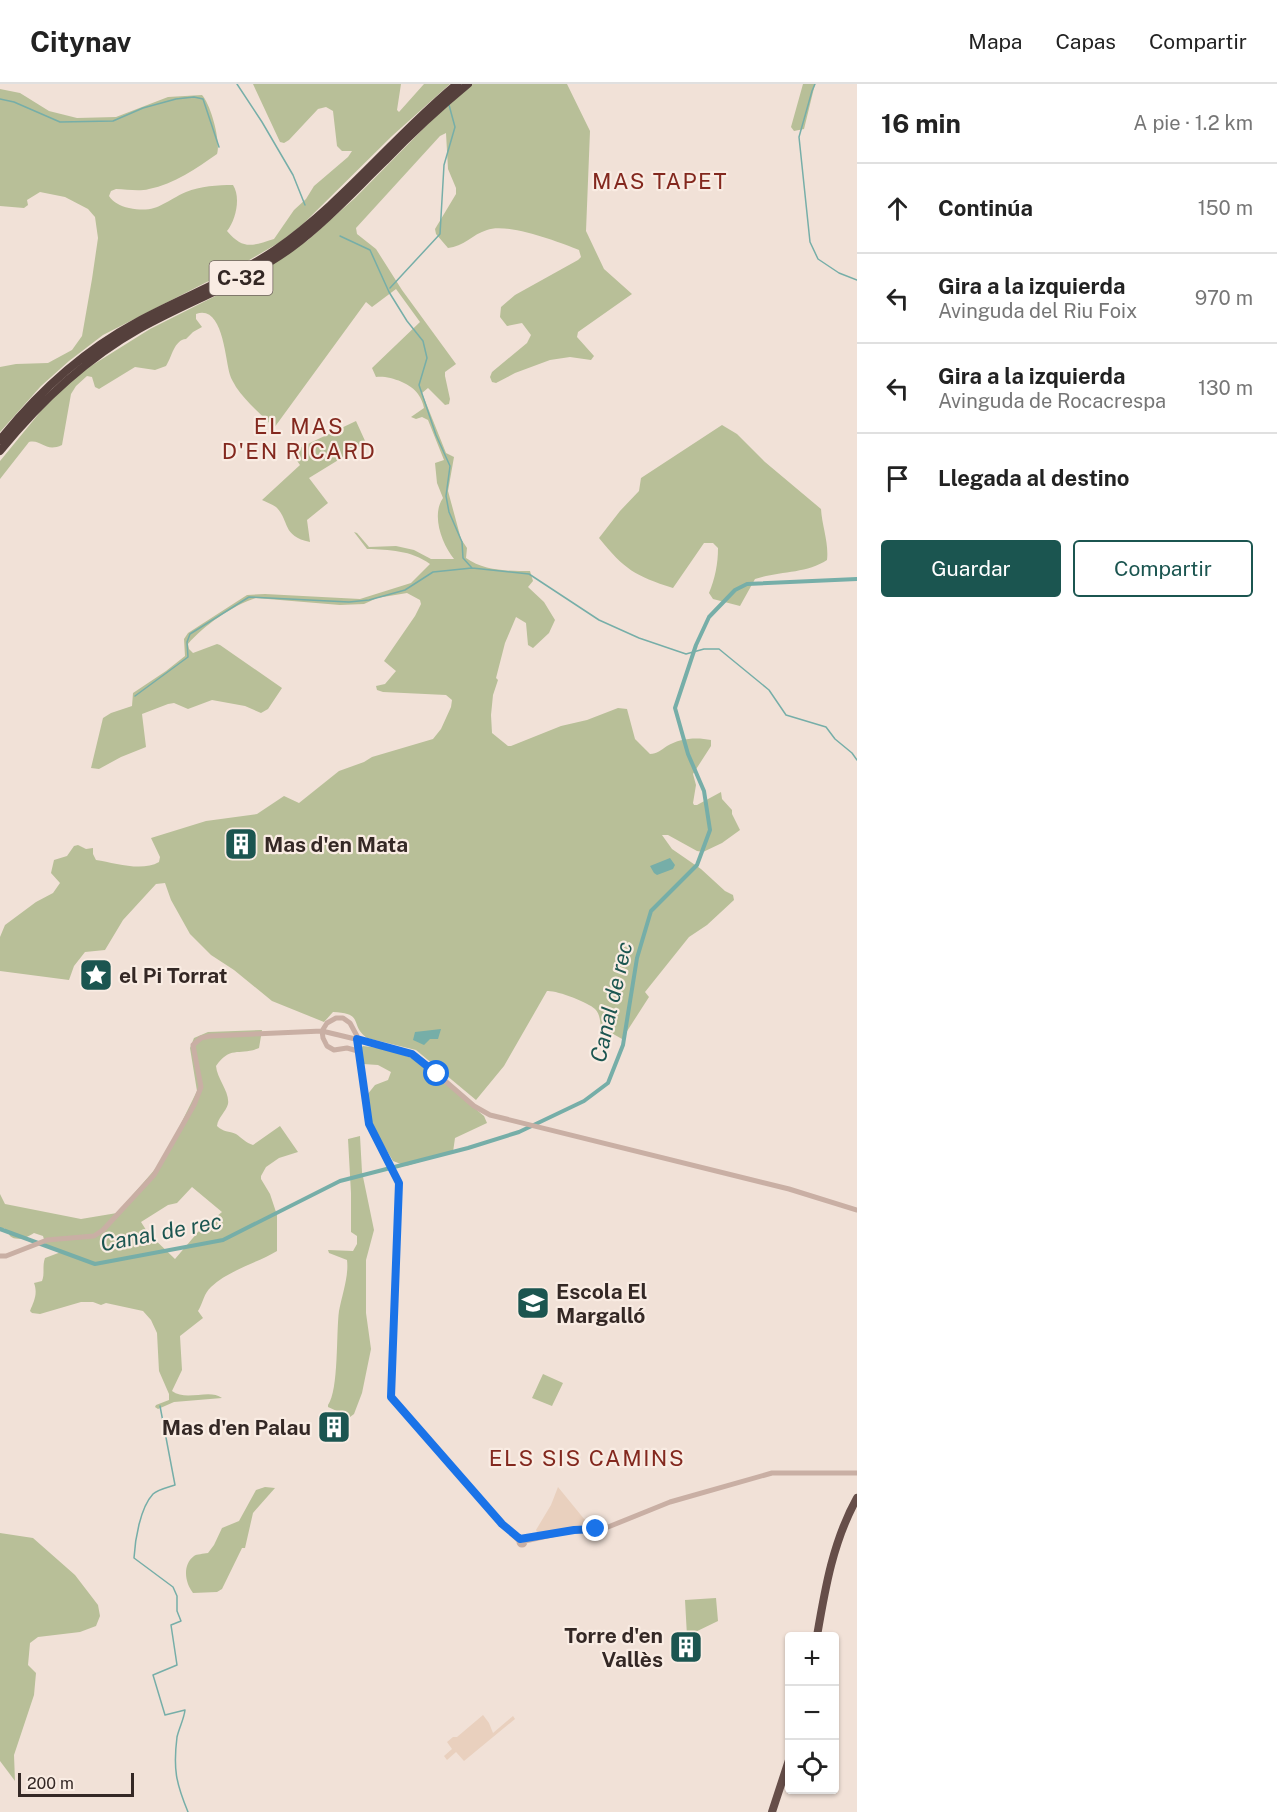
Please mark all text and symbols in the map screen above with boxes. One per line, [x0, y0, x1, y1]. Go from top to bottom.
text: Citynav [30, 25, 131, 58]
text: Mapa [968, 29, 1022, 54]
text: Capas [1055, 29, 1116, 54]
text: Compartir [1149, 29, 1247, 54]
text: 16 min [881, 108, 961, 139]
text: A pie · 1.2 km [1133, 111, 1253, 135]
district label: MAS TAPET [592, 168, 728, 194]
icon: ahead [881, 192, 914, 225]
text: Continúa [938, 195, 1033, 221]
text: 150 m [1198, 196, 1253, 220]
road number: C-32 [210, 261, 272, 295]
text: Gira a la izquierda [938, 273, 1125, 299]
icon: left [881, 282, 914, 315]
text: 970 m [1195, 286, 1253, 310]
text: Avinguda del Riu Foix [938, 299, 1137, 323]
text: Gira a la izquierda [938, 363, 1125, 389]
icon: left [881, 372, 914, 405]
text: 130 m [1198, 376, 1253, 400]
text: Avinguda de Rocacrespa [938, 389, 1166, 413]
district label: EL MAS D'EN RICARD [222, 413, 376, 464]
icon: arrive [881, 462, 914, 495]
text: Llegada al destino [938, 465, 1129, 491]
button: Guardar [881, 540, 1061, 597]
button: Compartir [1073, 540, 1253, 597]
building icon: Mas d'en Mata [223, 826, 259, 862]
place label: Mas d'en Mata [264, 832, 408, 857]
water label: Canal de rec [584, 939, 638, 1065]
place icon: el Pi Torrat [78, 957, 114, 993]
place label: el Pi Torrat [119, 963, 228, 988]
route start [423, 1060, 449, 1086]
water label: Canal de rec [98, 1207, 224, 1257]
place label: Escola El Margalló [556, 1279, 647, 1328]
school or university icon: Escola El Margalló [515, 1285, 551, 1321]
building icon: Mas d'en Palau [316, 1409, 352, 1445]
place label: Mas d'en Palau [162, 1415, 311, 1440]
district label: ELS SIS CAMINS [489, 1445, 685, 1471]
route end [582, 1515, 608, 1541]
place label: Torre d'en Vallès [564, 1623, 663, 1672]
building icon: Torre d'en Vallès [668, 1629, 704, 1665]
map controls [785, 1632, 839, 1794]
button: + [785, 1632, 839, 1686]
button: − [785, 1686, 839, 1740]
button: locate [785, 1740, 839, 1794]
scale bar [18, 1770, 134, 1798]
text: 200 m [27, 1774, 74, 1793]

